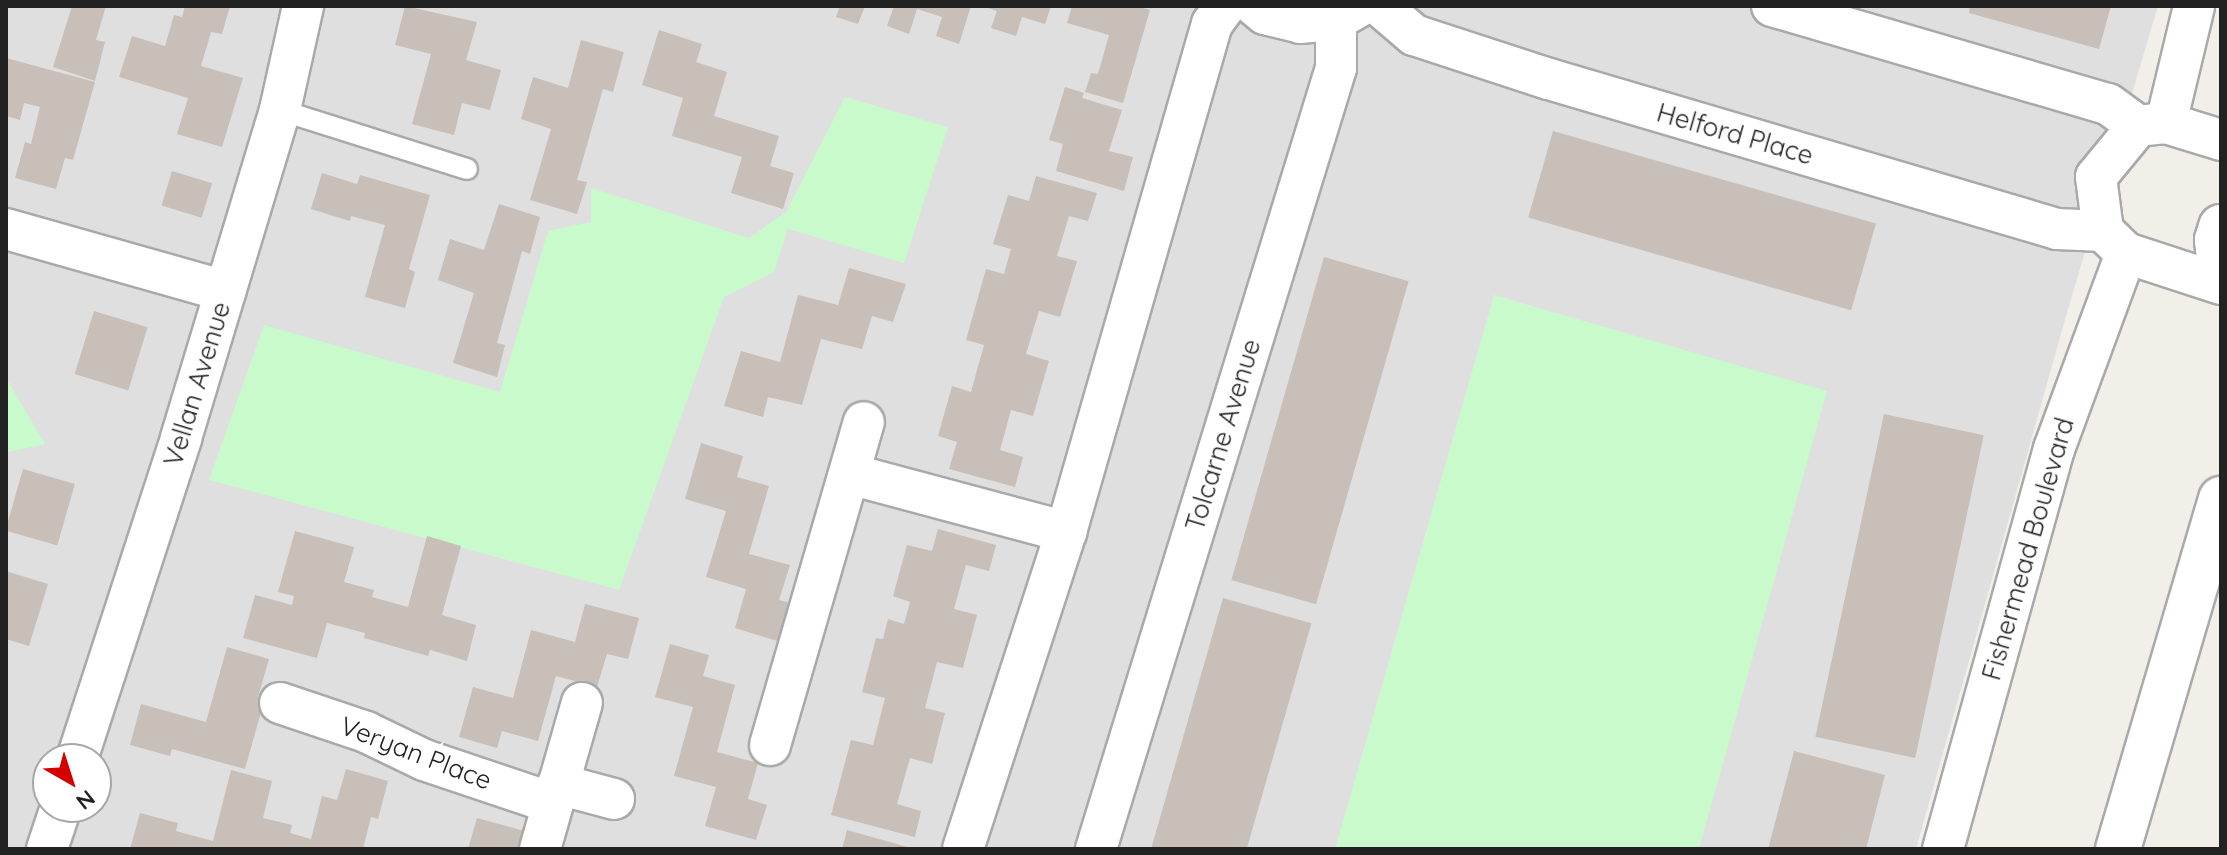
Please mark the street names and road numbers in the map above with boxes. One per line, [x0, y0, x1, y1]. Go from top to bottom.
street label: Helford Place [1653, 97, 1817, 171]
street label: Vellan Avenue [157, 298, 237, 470]
street label: Tolcarne Avenue [1179, 335, 1267, 535]
street label: Fishermead Boulevard [1976, 414, 2080, 684]
street label: Veryan Place [336, 710, 496, 796]

